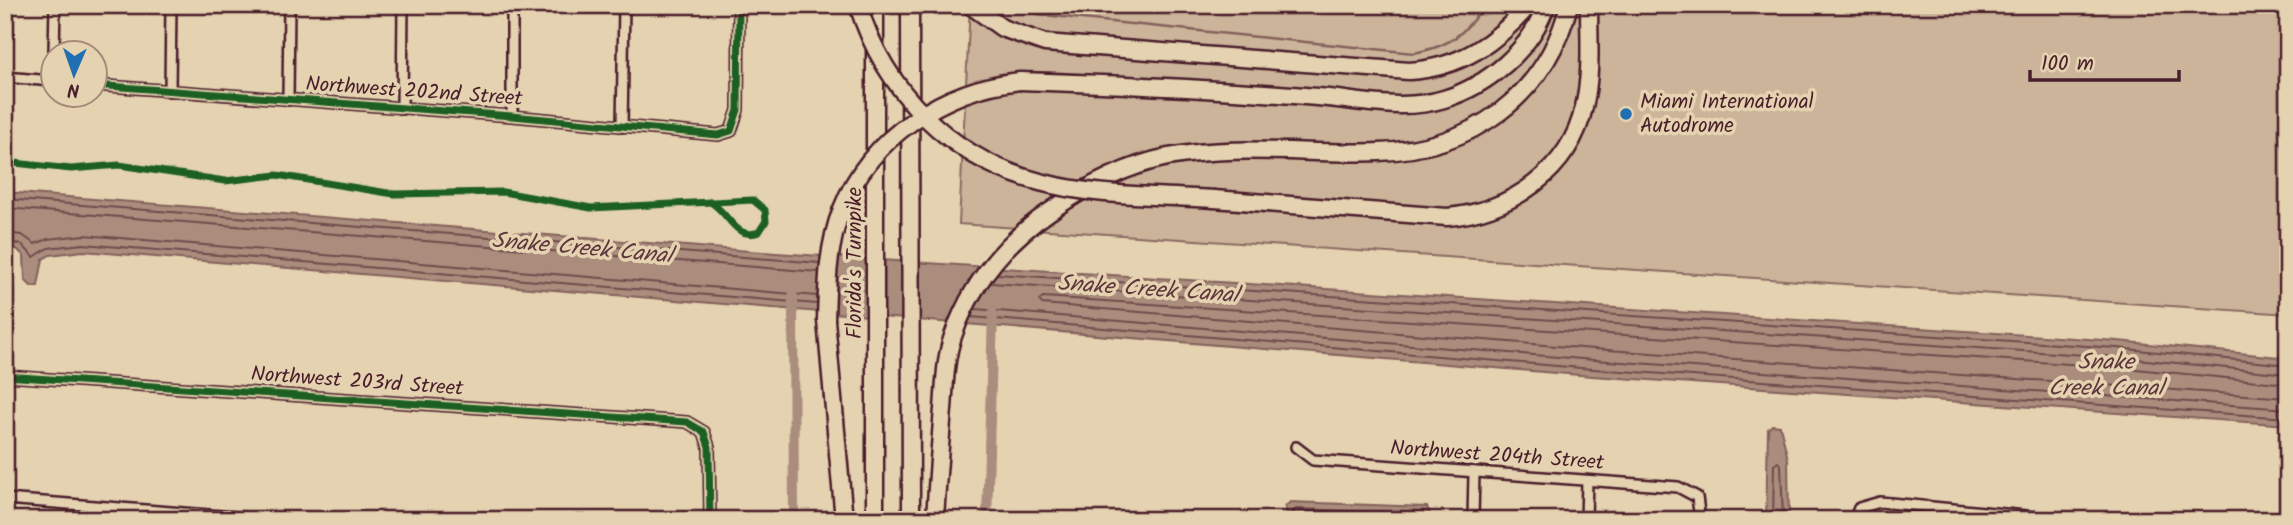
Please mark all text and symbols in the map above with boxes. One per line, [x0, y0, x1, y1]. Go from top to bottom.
north arrow [38, 38, 108, 108]
scale bar [2030, 38, 2179, 82]
text: 100 m [2041, 48, 2094, 81]
street label: Northwest 202nd Street [304, 68, 524, 116]
text: N [67, 74, 80, 104]
place label: Miami International Autodrome [1640, 86, 1814, 143]
marker: Miami International Autodrome [1618, 106, 1634, 122]
street label: Florida's Turnpike [839, 186, 872, 339]
water label: Snake Creek Canal [490, 223, 678, 275]
water label: Snake Creek Canal [1056, 266, 1244, 315]
water label: Snake Creek Canal [2048, 345, 2168, 407]
street label: Northwest 203rd Street [250, 358, 465, 406]
street label: Northwest 204th Street [1389, 432, 1606, 480]

